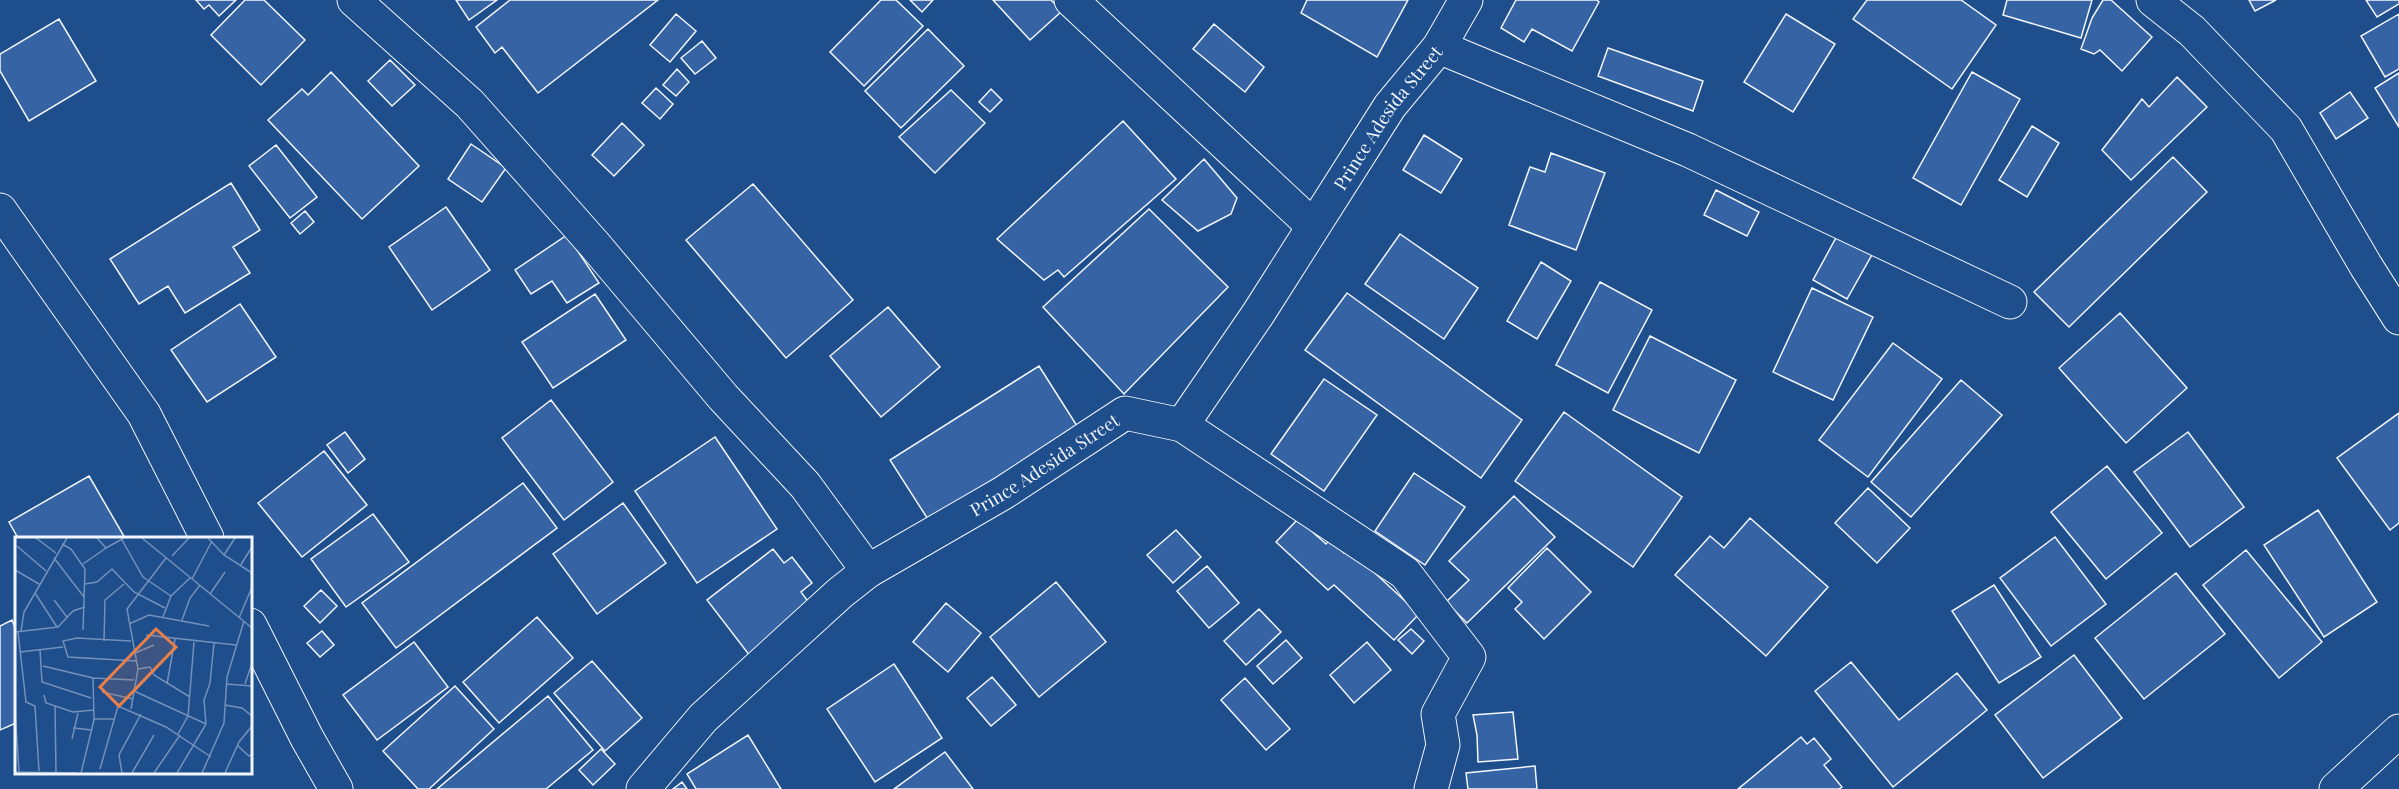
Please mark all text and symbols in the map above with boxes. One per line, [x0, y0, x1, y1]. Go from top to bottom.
street label: Prince Adesida Street [1328, 40, 1448, 195]
street label: Prince Adesida Street [966, 408, 1124, 522]
inset map [15, 537, 252, 774]

